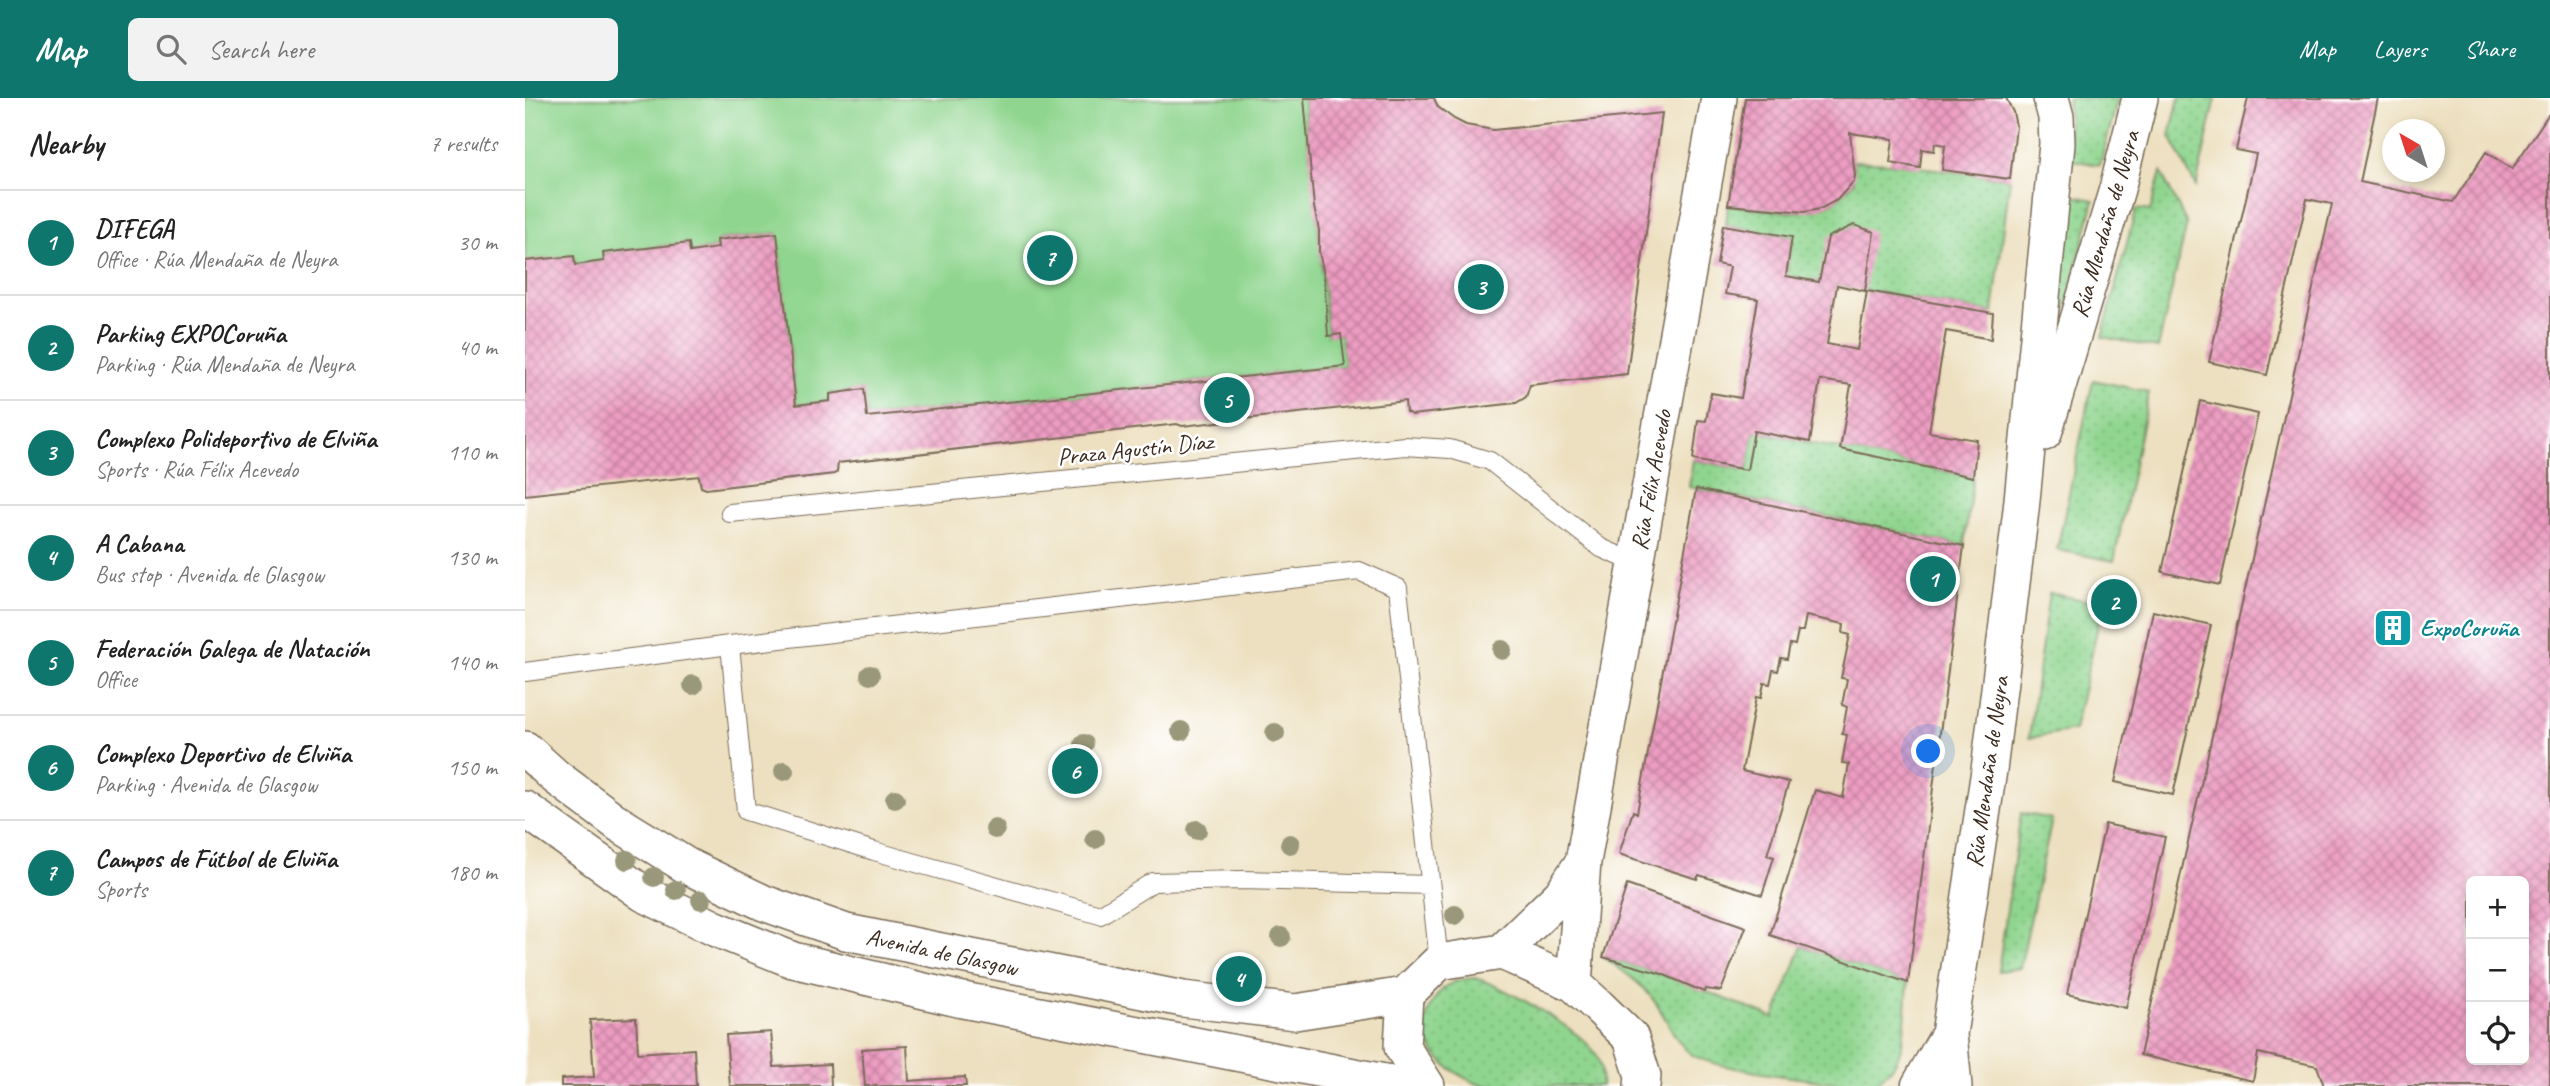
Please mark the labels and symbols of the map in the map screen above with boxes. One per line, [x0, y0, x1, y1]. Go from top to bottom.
north arrow [2382, 119, 2445, 182]
street label: Rúa Mendaña de Neyra [2064, 126, 2146, 321]
pin: 7 [1027, 232, 1073, 284]
pin: 3 [1458, 261, 1504, 313]
pin: 5 [1204, 374, 1250, 426]
street label: Rúa Félix Acevedo [1624, 406, 1678, 552]
street label: Praza Agustín Díaz [1056, 426, 1217, 472]
pin: 1 [1910, 553, 1956, 605]
pin: 2 [2091, 576, 2137, 628]
building icon: ExpoCoruña [2372, 607, 2414, 649]
place label: ExpoCoruña [2420, 613, 2521, 643]
street label: Rúa Mendaña de Neyra [1959, 673, 2015, 870]
your location [1911, 734, 1945, 768]
pin: 6 [1052, 745, 1098, 797]
street label: Avenida de Glasgow [864, 921, 1022, 983]
pin: 4 [1216, 953, 1262, 1005]

